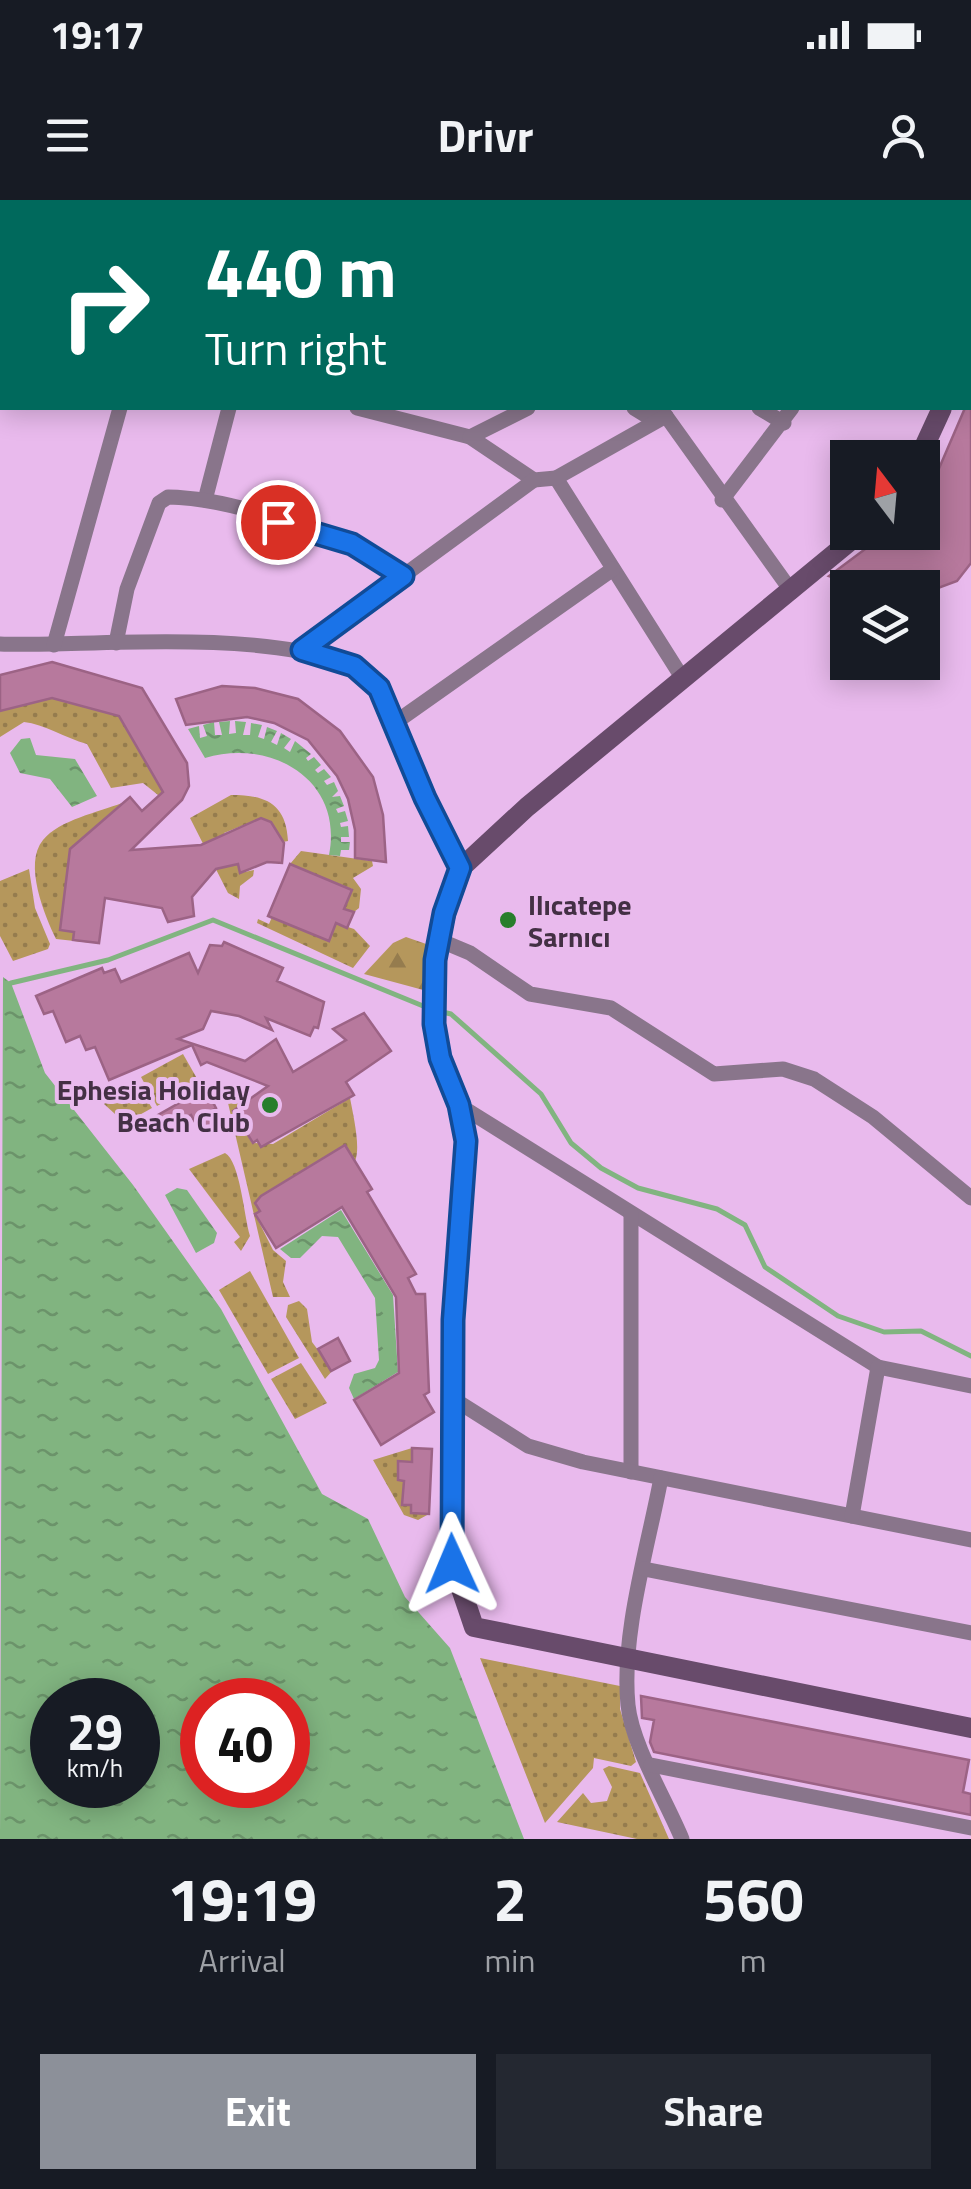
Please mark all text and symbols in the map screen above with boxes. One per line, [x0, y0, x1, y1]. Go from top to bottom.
text: 19:17 [50, 6, 145, 64]
text: Drivr [437, 101, 534, 169]
icon: menu [40, 108, 95, 163]
icon: person [876, 108, 931, 163]
text: 440 m [205, 218, 397, 324]
icon: right [40, 240, 170, 370]
text: Turn right [205, 314, 387, 382]
north arrow [830, 440, 940, 550]
map controls [830, 440, 940, 680]
pin [236, 480, 321, 565]
icon: arrive [251, 495, 306, 550]
button: layers [830, 570, 940, 680]
place label: Ilıcatepe Sarnıcı [528, 883, 632, 958]
marker: Ilıcatepe Sarnıcı [497, 909, 519, 931]
place label: Ephesia Holiday Beach Club [57, 1068, 250, 1143]
marker: Ephesia Holiday Beach Club [259, 1094, 281, 1116]
position arrow [400, 1512, 504, 1616]
speed limit sign: 40 [180, 1678, 310, 1808]
text: 29 [67, 1693, 123, 1769]
text: km/h [67, 1749, 123, 1787]
text: 19:19 [167, 1853, 317, 1944]
text: 2 [493, 1853, 527, 1944]
text: 560 [703, 1853, 804, 1944]
text: Arrival [199, 1936, 286, 1984]
text: min [484, 1936, 535, 1984]
text: m [740, 1936, 767, 1984]
button: Exit [40, 2054, 476, 2169]
button: Share [496, 2054, 931, 2169]

